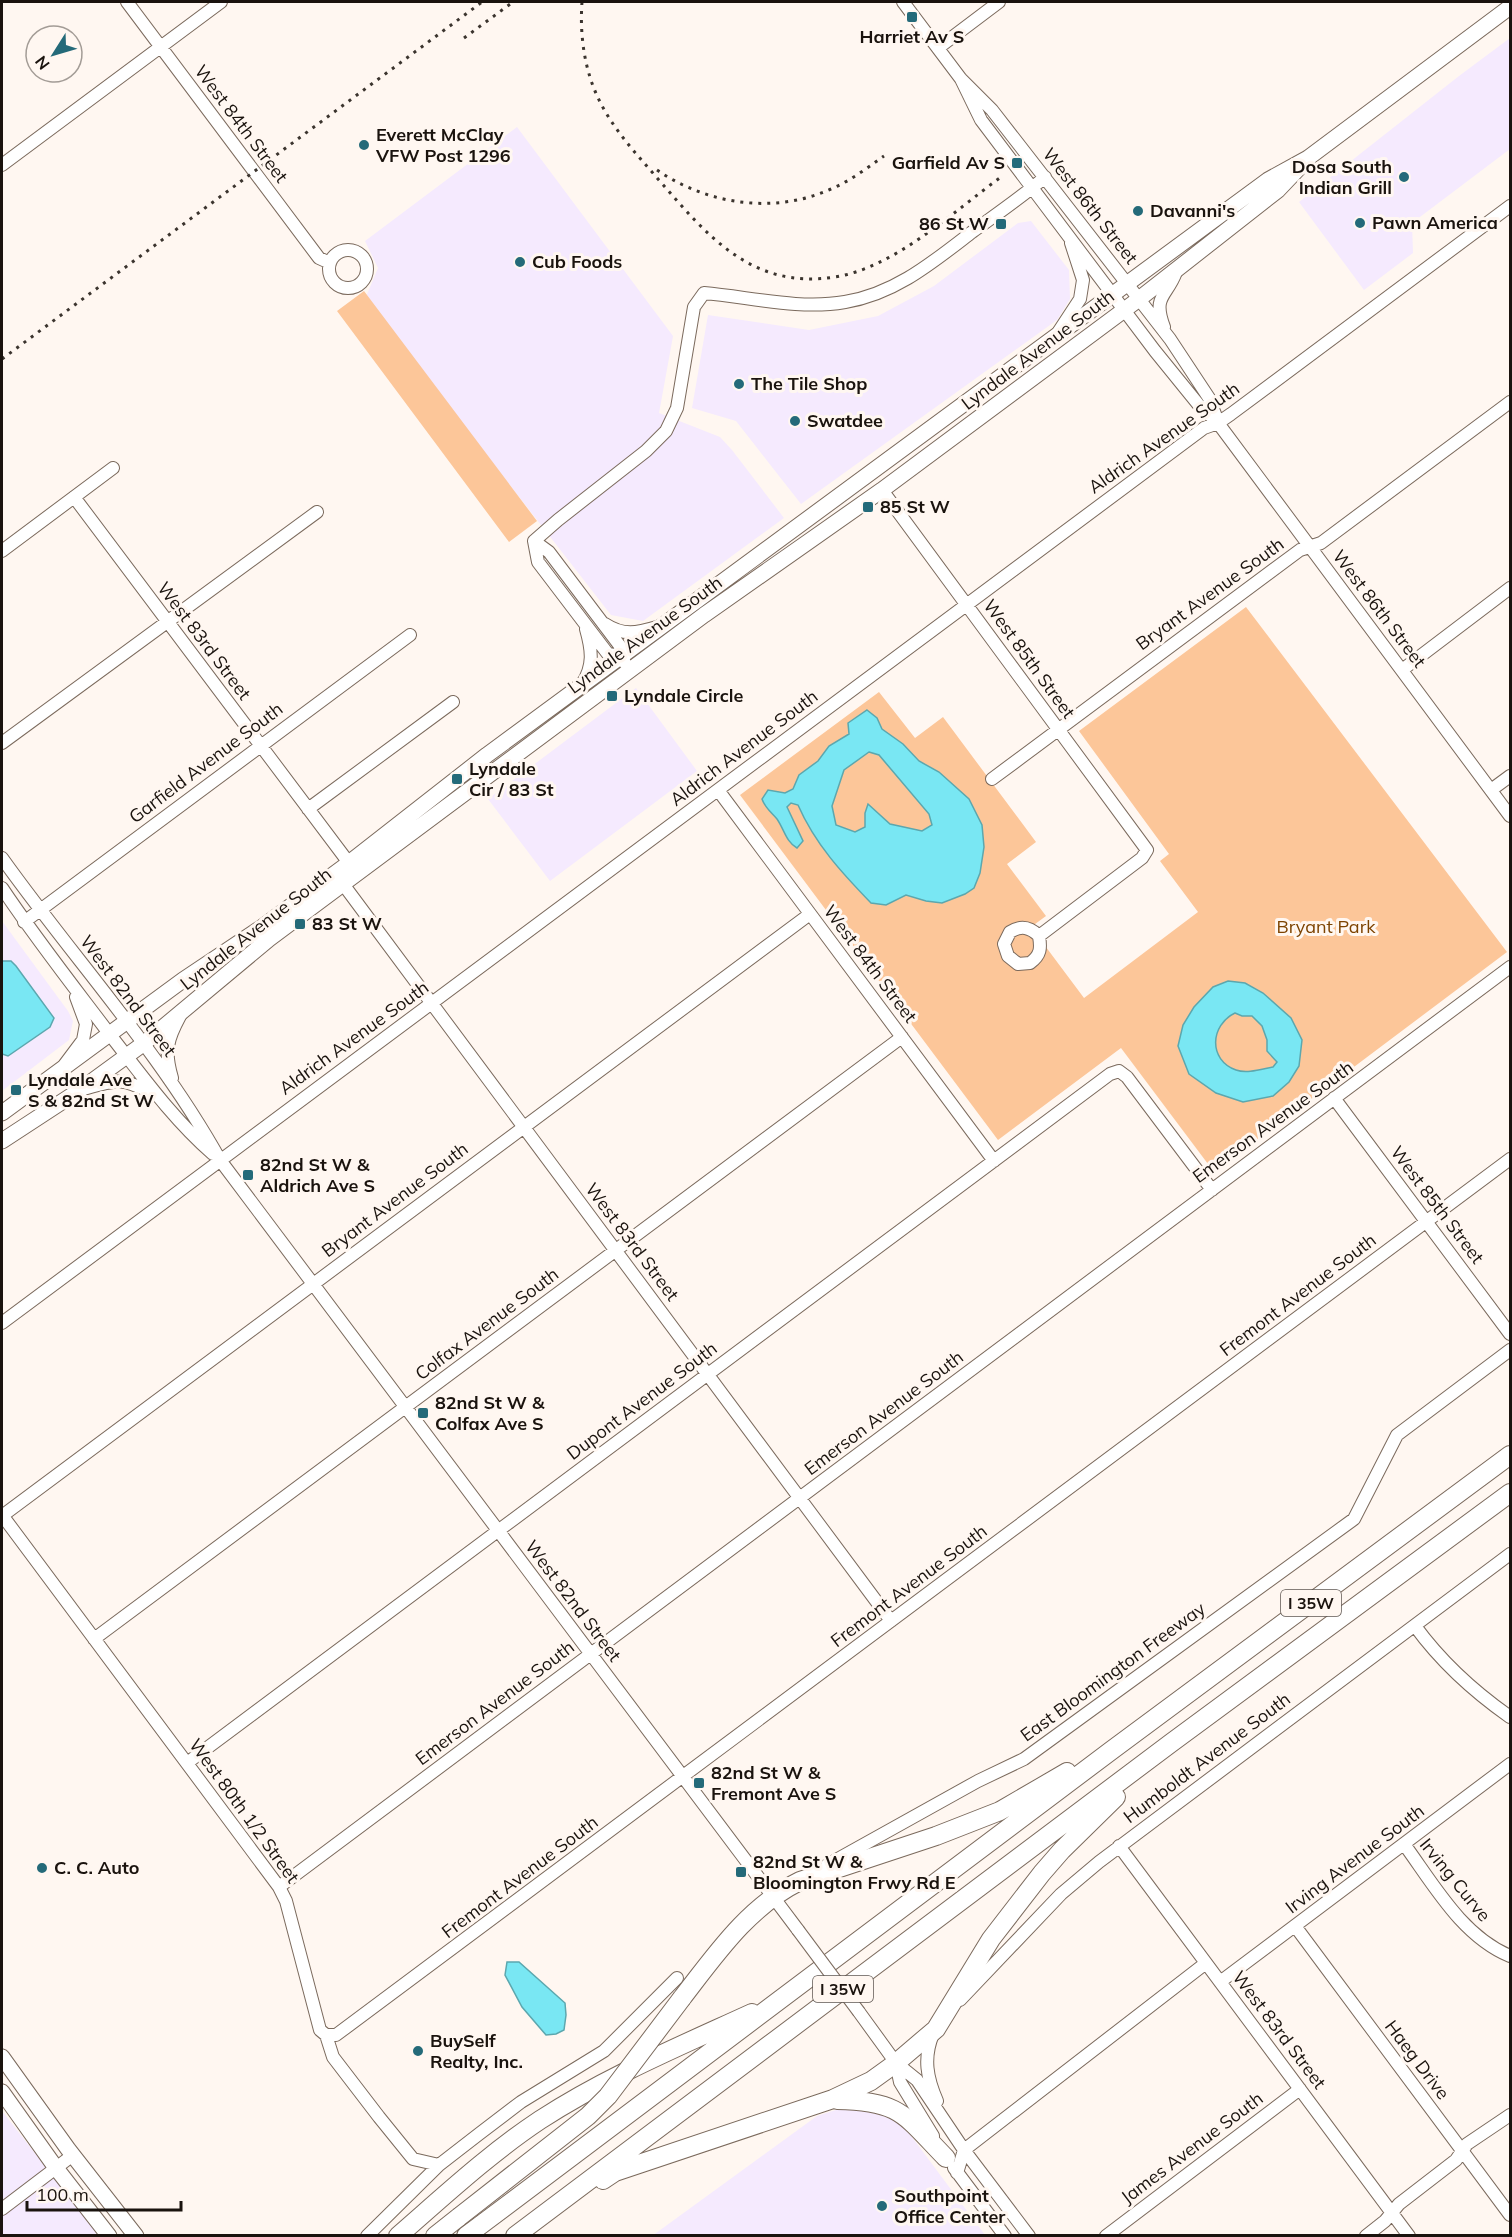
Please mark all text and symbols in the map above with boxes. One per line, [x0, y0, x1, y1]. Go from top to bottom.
marker: Harriet Av S [905, 10, 919, 24]
north arrow [24, 24, 84, 84]
place label: Harriet Av S [860, 25, 964, 48]
text: N [30, 52, 54, 74]
street label: West 84th Street [190, 60, 293, 187]
place label: Everett McClay VFW Post 1296 [375, 123, 511, 167]
marker: Everett McClay VFW Post 1296 [357, 138, 371, 152]
street label: West 86th Street [1038, 143, 1143, 269]
place label: Garfield Av S [892, 151, 1005, 174]
place label: Dosa South Indian Grill [1292, 155, 1392, 199]
marker: Garfield Av S [1010, 156, 1024, 170]
marker: Dosa South Indian Grill [1397, 170, 1411, 184]
place label: Davanni's [1150, 199, 1235, 222]
marker: Davanni's [1131, 204, 1145, 218]
place label: Pawn America [1372, 211, 1498, 234]
place label: 86 St W [919, 212, 989, 235]
marker: Pawn America [1353, 216, 1367, 230]
marker: 86 St W [994, 217, 1008, 231]
place label: Cub Foods [532, 250, 622, 273]
marker: Cub Foods [513, 255, 527, 269]
street label: Lyndale Avenue South [957, 285, 1119, 415]
place label: The Tile Shop [751, 372, 867, 395]
marker: The Tile Shop [732, 377, 746, 391]
street label: Aldrich Avenue South [1084, 377, 1244, 498]
place label: Swatdee [807, 409, 883, 432]
marker: Swatdee [788, 414, 802, 428]
place label: 85 St W [880, 495, 950, 518]
marker: 85 St W [861, 500, 875, 514]
street label: Bryant Avenue South [1131, 532, 1288, 655]
street label: West 86th Street [1328, 545, 1431, 672]
street label: Lyndale Avenue South [563, 571, 727, 698]
street label: West 83rd Street [153, 577, 256, 704]
street label: West 85th Street [979, 595, 1080, 723]
place label: Lyndale Circle [624, 684, 743, 707]
street label: Aldrich Avenue South [665, 684, 822, 811]
marker: Lyndale Circle [605, 689, 619, 703]
street label: Garfield Avenue South [124, 697, 287, 828]
place label: Lyndale Cir / 83 St [469, 757, 554, 801]
marker: Lyndale Cir / 83 St [450, 772, 464, 786]
street label: Lyndale Avenue South [175, 862, 336, 995]
street label: West 84th Street [819, 900, 922, 1027]
place label: 83 St W [312, 912, 382, 935]
park label: Bryant Park [1277, 915, 1376, 938]
marker: 83 St W [293, 917, 307, 931]
street label: West 82nd Street [75, 930, 182, 1061]
street label: Aldrich Avenue South [274, 976, 433, 1100]
street label: Emerson Avenue South [1188, 1056, 1358, 1188]
place label: Lyndale Ave S & 82nd St W [28, 1068, 154, 1112]
marker: Lyndale Ave S & 82nd St W [9, 1083, 23, 1097]
street label: Bryant Avenue South [317, 1137, 472, 1262]
street label: West 85th Street [1386, 1141, 1489, 1268]
place label: 82nd St W & Aldrich Ave S [260, 1153, 375, 1197]
marker: 82nd St W & Aldrich Ave S [241, 1168, 255, 1182]
street label: West 83rd Street [581, 1178, 684, 1305]
street label: Fremont Avenue South [1215, 1228, 1380, 1361]
street label: Colfax Avenue South [410, 1262, 563, 1385]
street label: Dupont Avenue South [562, 1336, 722, 1465]
street label: Emerson Avenue South [800, 1345, 968, 1480]
place label: 82nd St W & Colfax Ave S [435, 1391, 545, 1435]
marker: 82nd St W & Colfax Ave S [416, 1406, 430, 1420]
street label: Fremont Avenue South [826, 1519, 991, 1652]
street label: West 82nd Street [520, 1535, 627, 1666]
road number: I 35W [1281, 1590, 1341, 1616]
street label: East Bloomington Freeway [1016, 1597, 1210, 1746]
street label: Emerson Avenue South [411, 1635, 579, 1770]
street label: Humboldt Avenue South [1119, 1687, 1295, 1828]
street label: West 80th 1/2 Street [184, 1734, 305, 1887]
place label: 82nd St W & Fremont Ave S [711, 1761, 836, 1805]
marker: 82nd St W & Fremont Ave S [692, 1776, 706, 1790]
street label: Irving Avenue South [1281, 1799, 1429, 1918]
street label: Fremont Avenue South [437, 1810, 602, 1943]
street label: Irving Curve [1415, 1833, 1496, 1926]
place label: 82nd St W & Bloomington Frwy Rd E [753, 1850, 956, 1894]
place label: C. C. Auto [54, 1856, 139, 1879]
marker: C. C. Auto [35, 1861, 49, 1875]
marker: 82nd St W & Bloomington Frwy Rd E [734, 1865, 748, 1879]
street label: West 83rd Street [1228, 1966, 1331, 2093]
road number: I 35W [813, 1976, 873, 2002]
street label: Haeg Drive [1380, 2015, 1455, 2104]
place label: BuySelf Realty, Inc. [430, 2029, 523, 2073]
marker: BuySelf Realty, Inc. [411, 2044, 425, 2058]
street label: James Avenue South [1116, 2087, 1267, 2209]
scale bar [27, 2174, 182, 2212]
text: 100 m [36, 2183, 89, 2206]
place label: Southpoint Office Center [894, 2184, 1006, 2228]
marker: Southpoint Office Center [875, 2199, 889, 2213]

